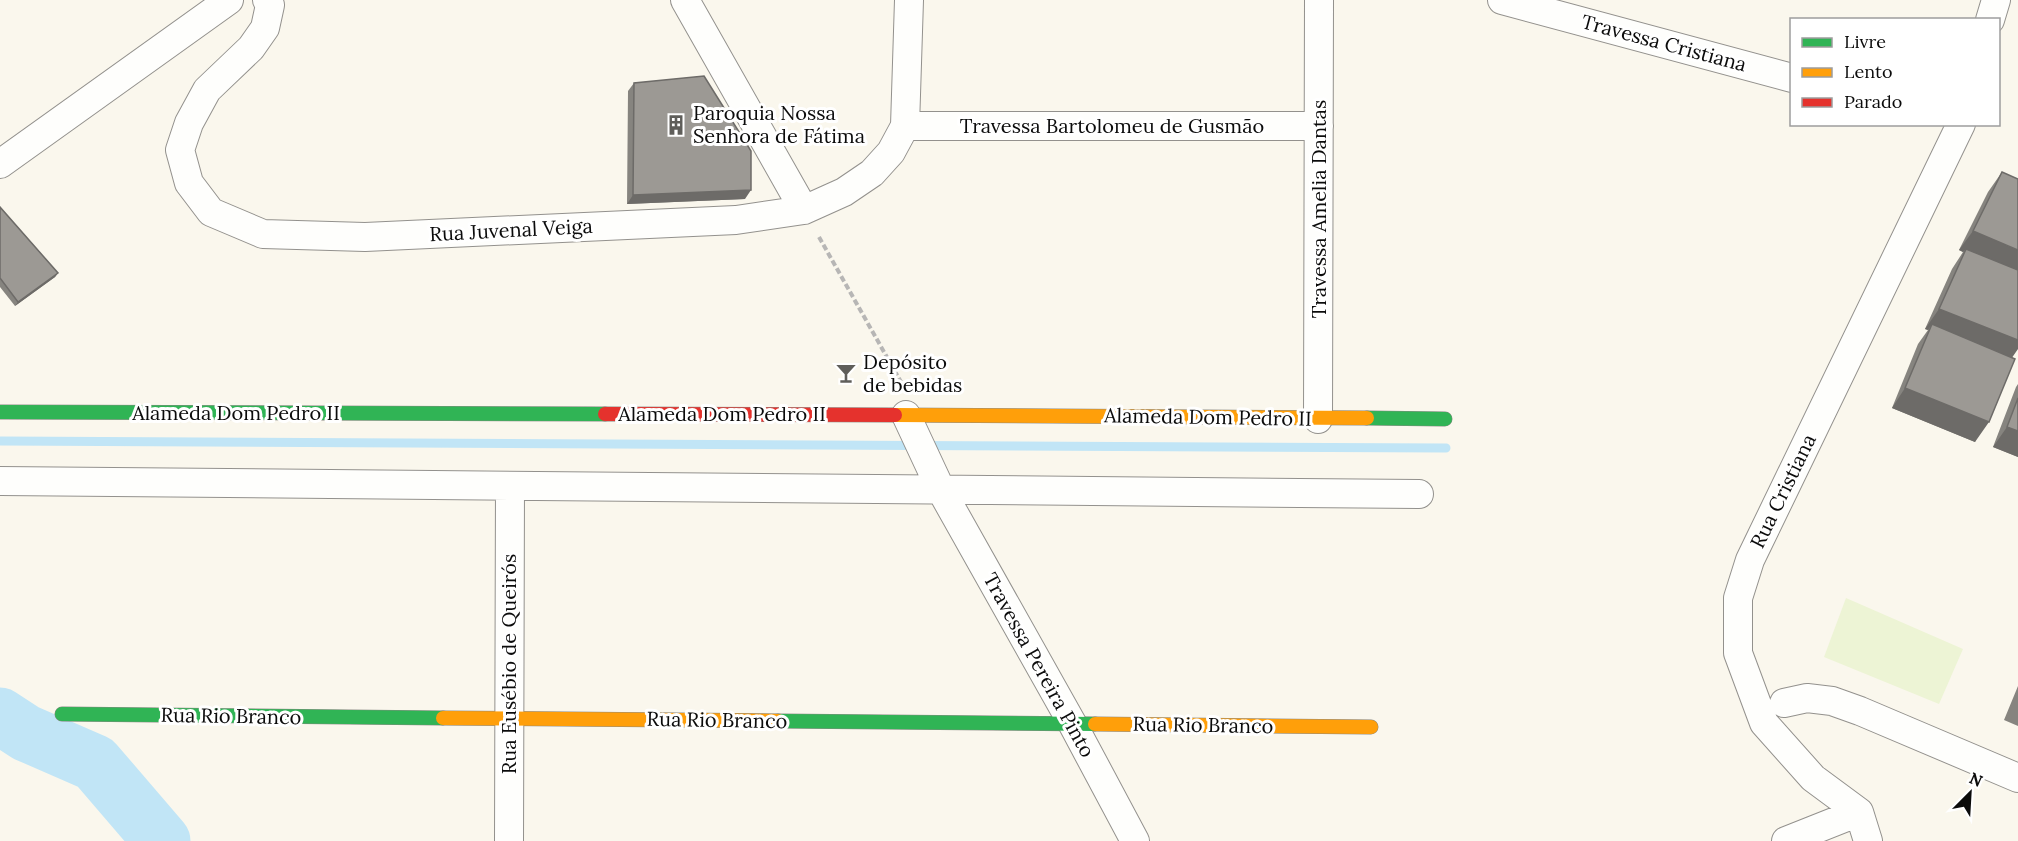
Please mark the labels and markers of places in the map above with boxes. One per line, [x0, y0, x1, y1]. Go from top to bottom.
place label: Paroquia Nossa Senhora de Fátima [693, 100, 865, 148]
building icon: Paroquia Nossa Senhora de Fátima [664, 113, 688, 137]
place label: Depósito de bebidas [863, 349, 962, 397]
bar icon: Depósito de bebidas [834, 361, 858, 385]

